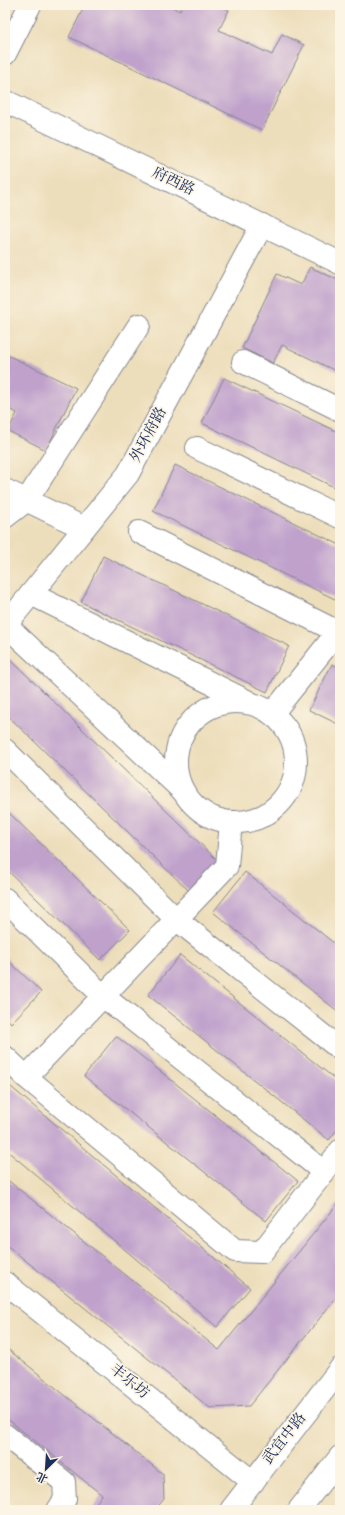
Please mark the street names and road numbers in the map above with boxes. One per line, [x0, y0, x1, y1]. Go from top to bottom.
street label: 府西路 [148, 163, 198, 201]
street label: 外环府路 [126, 404, 172, 466]
street label: 丰乐坊 [105, 1360, 153, 1404]
street label: 武宜中路 [258, 1409, 312, 1469]

